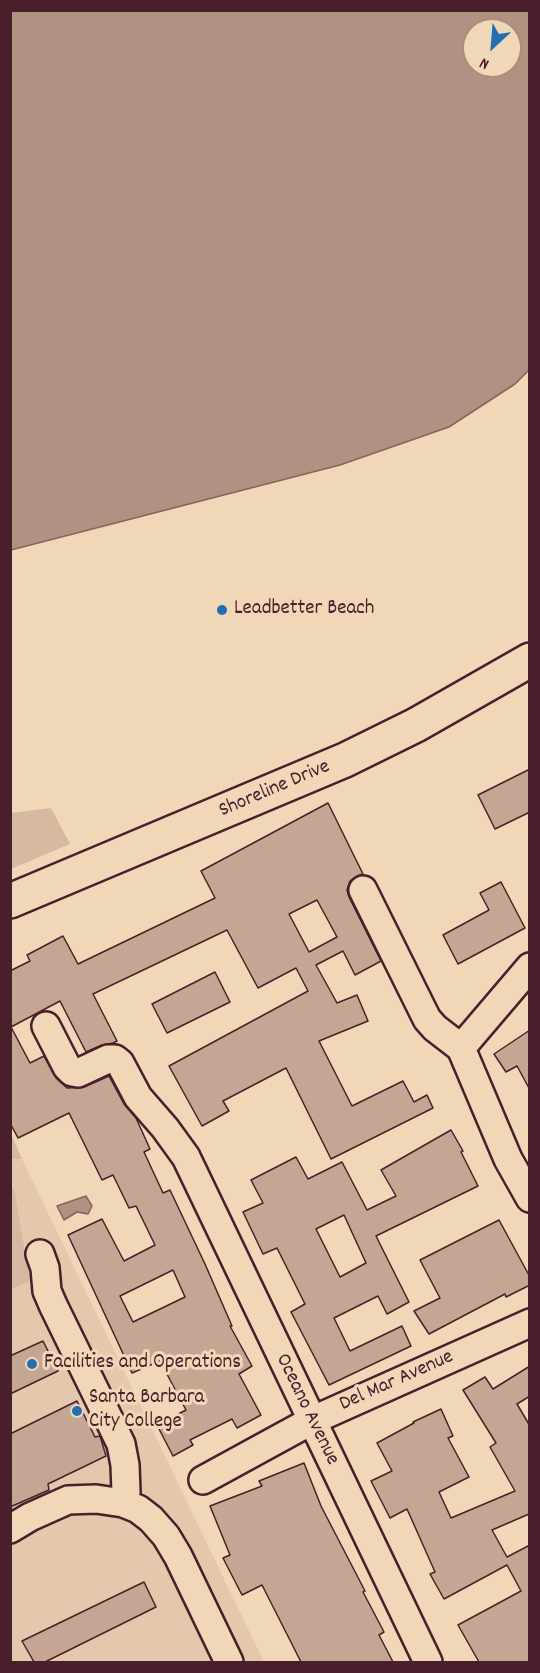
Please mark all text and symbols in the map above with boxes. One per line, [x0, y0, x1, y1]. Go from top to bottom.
north arrow [462, 18, 522, 78]
text: N [476, 51, 493, 75]
place label: Leadbetter Beach [234, 597, 374, 623]
marker: Leadbetter Beach [215, 603, 229, 617]
street label: Shoreline Drive [216, 755, 334, 825]
street label: Del Mar Avenue [336, 1346, 458, 1418]
street label: Oceano Avenue [268, 1350, 344, 1470]
place label: Facilities and Operations [44, 1351, 241, 1377]
marker: Facilities and Operations [25, 1357, 39, 1371]
place label: Santa Barbara City College [89, 1386, 204, 1436]
marker: Santa Barbara City College [70, 1404, 84, 1418]

